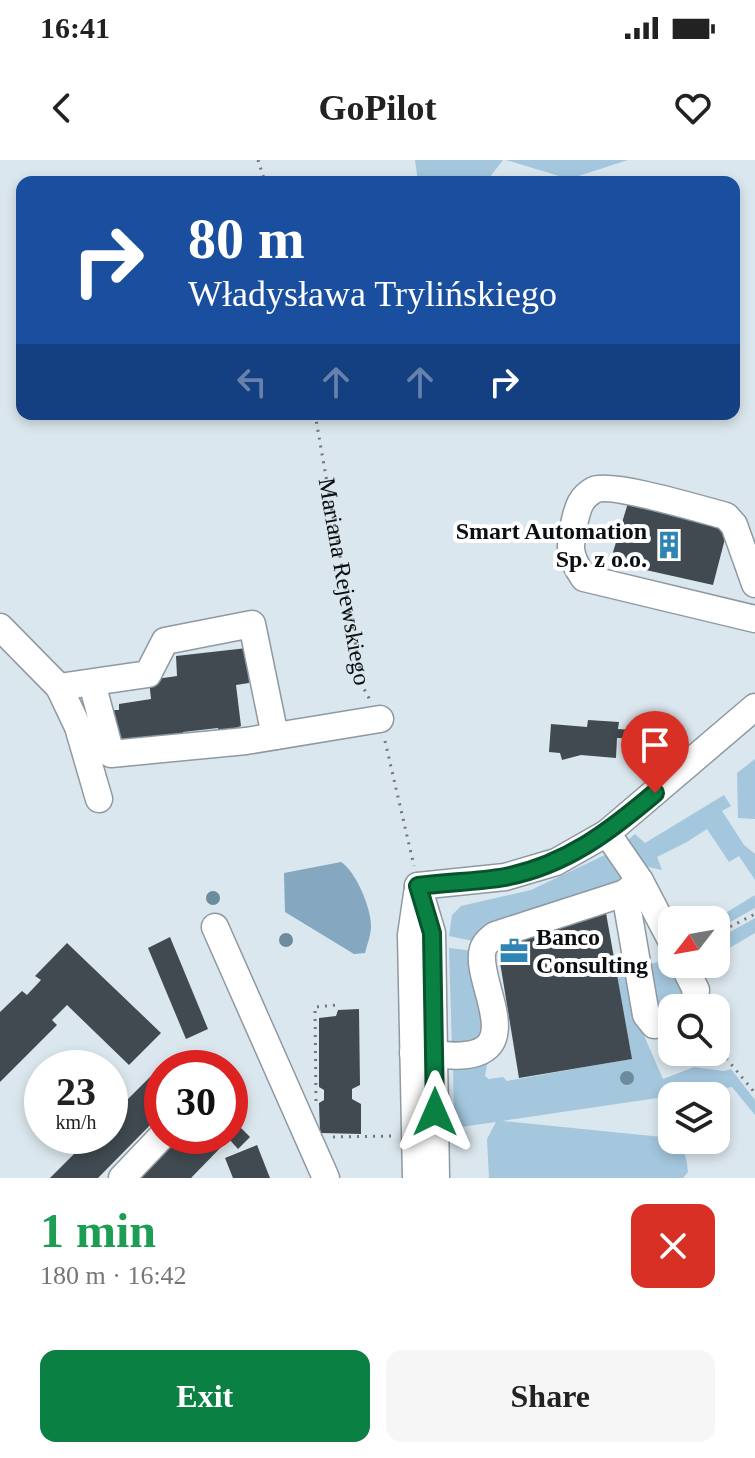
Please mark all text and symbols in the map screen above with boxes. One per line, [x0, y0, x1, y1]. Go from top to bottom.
text: 16:41 [40, 11, 110, 44]
icon: back [40, 86, 84, 130]
icon: heart [671, 86, 715, 130]
text: GoPilot [319, 88, 436, 128]
icon: right [56, 208, 160, 312]
text: 80 m [188, 208, 305, 270]
text: Władysława Trylińskiego [188, 274, 557, 314]
icon: left [230, 360, 274, 404]
icon: ahead [314, 360, 358, 404]
icon: ahead [398, 360, 442, 404]
icon: right [482, 360, 526, 404]
street label: Mariana Rejewskiego [313, 476, 375, 687]
place label: Smart Automation Sp. z o.o. [456, 518, 647, 572]
building icon: Smart Automation Sp. z o.o. [654, 530, 684, 560]
pin [621, 711, 689, 793]
icon: arrive [633, 723, 677, 767]
north arrow [658, 906, 730, 978]
map controls [658, 906, 730, 1154]
place label: Banco Consulting [536, 924, 648, 978]
office icon: Banco Consulting [499, 936, 529, 966]
button: search [658, 994, 730, 1066]
speed limit sign: 30 [144, 1050, 248, 1154]
text: 23 [56, 1069, 96, 1114]
position arrow [393, 1070, 477, 1154]
button: layers [658, 1082, 730, 1154]
text: km/h [55, 1111, 97, 1133]
text: 1 min [40, 1204, 156, 1257]
button: close [631, 1204, 715, 1288]
text: 180 m · 16:42 [40, 1261, 187, 1290]
button: Exit [40, 1350, 370, 1442]
button: Share [386, 1350, 715, 1442]

